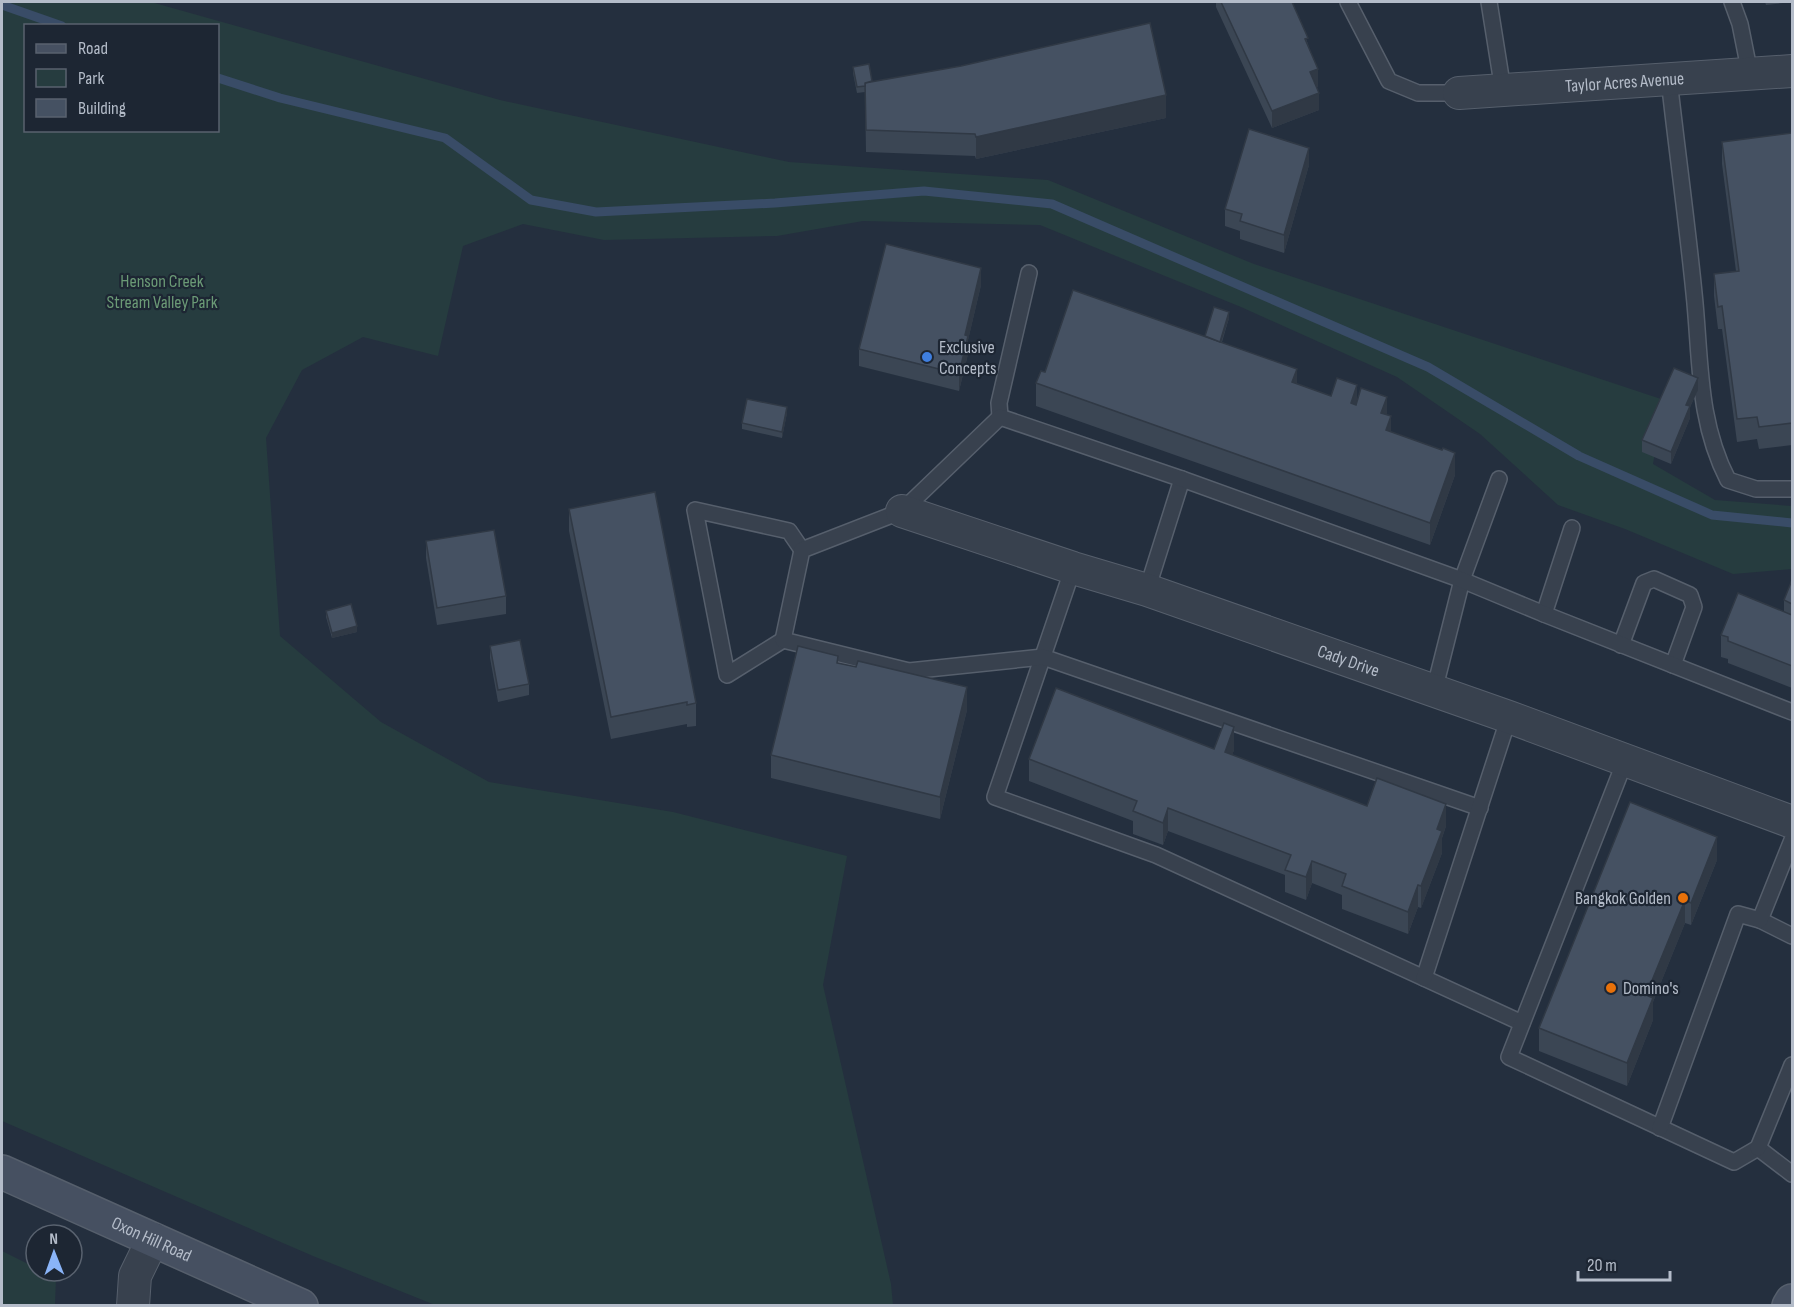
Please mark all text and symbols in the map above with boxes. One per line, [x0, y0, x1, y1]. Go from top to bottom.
legend [24, 24, 219, 132]
text: Road [78, 38, 108, 59]
text: Park [78, 68, 104, 89]
street label: Taylor Acres Avenue [1564, 68, 1685, 97]
text: Building [78, 98, 126, 119]
park label: Henson Creek Stream Valley Park [106, 271, 218, 313]
place label: Exclusive Concepts [939, 337, 996, 379]
marker: Exclusive Concepts [920, 350, 934, 364]
street label: Cady Drive [1315, 641, 1382, 682]
place label: Bangkok Golden [1575, 888, 1671, 909]
marker: Bangkok Golden [1676, 891, 1690, 905]
place label: Domino's [1623, 978, 1679, 999]
marker: Domino's [1604, 981, 1618, 995]
street label: Oxon Hill Road [108, 1212, 195, 1267]
north arrow [24, 1223, 84, 1283]
text: N [49, 1230, 58, 1249]
scale bar [1578, 1244, 1670, 1282]
text: 20 m [1587, 1255, 1617, 1276]

